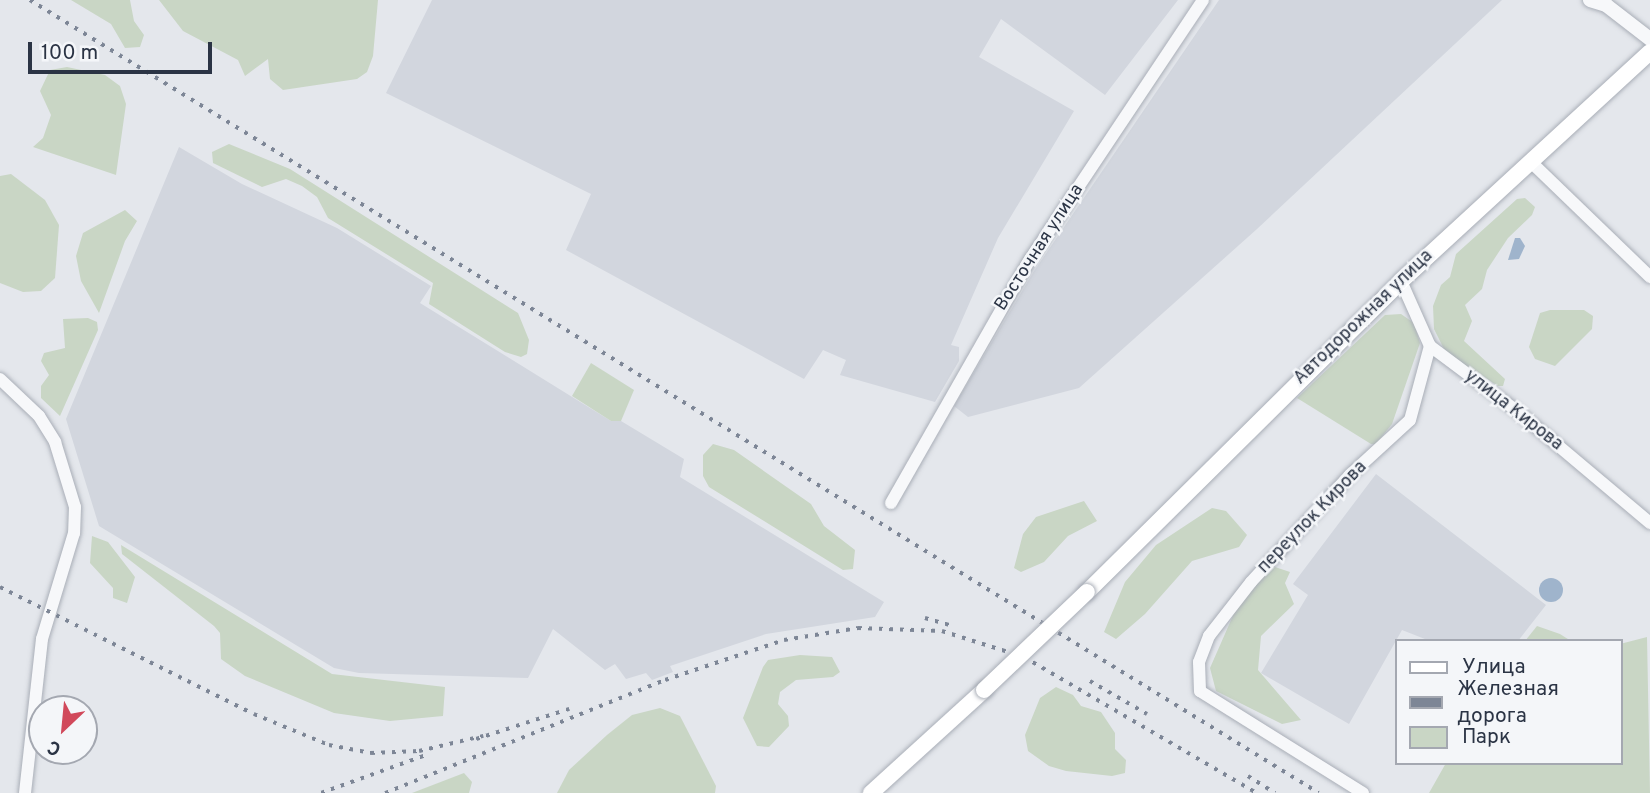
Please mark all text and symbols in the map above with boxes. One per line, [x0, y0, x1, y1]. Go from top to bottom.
scale bar [32, 28, 215, 72]
text: 100 m [41, 40, 98, 67]
street label: Восточная улица [991, 181, 1089, 315]
street label: Автодорожная улица [1290, 246, 1438, 390]
street label: улица Кирова [1460, 366, 1566, 456]
street label: переулок Кирова [1254, 457, 1372, 579]
legend [1394, 639, 1622, 765]
text: Улица [1462, 654, 1526, 681]
text: Железная дорога [1457, 676, 1559, 730]
north arrow [28, 695, 98, 765]
text: Парк [1462, 724, 1511, 751]
text: С [44, 734, 65, 761]

